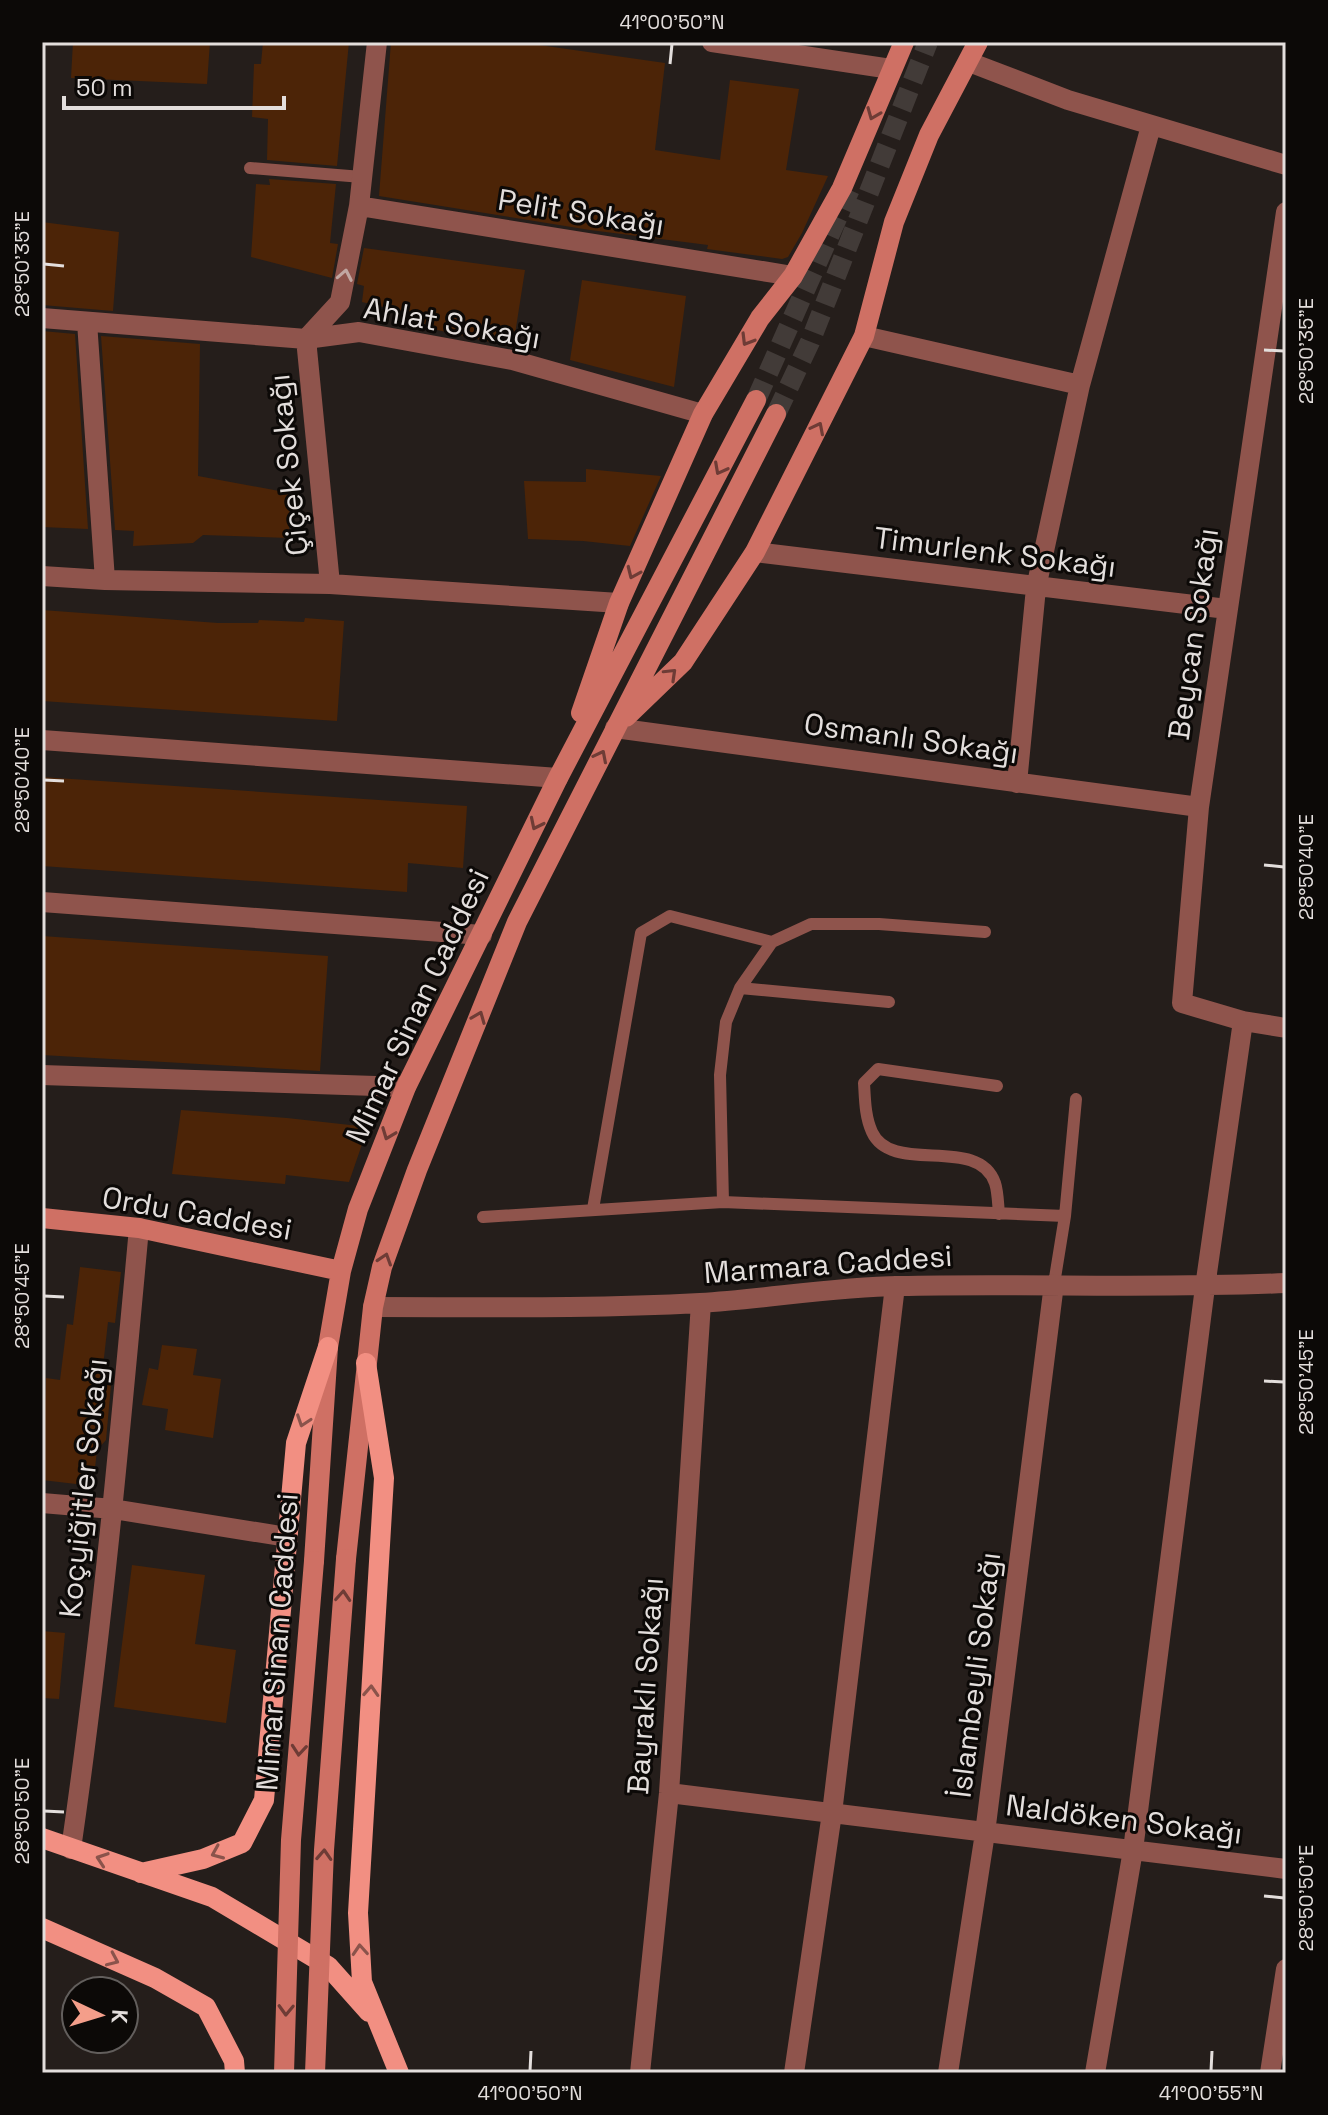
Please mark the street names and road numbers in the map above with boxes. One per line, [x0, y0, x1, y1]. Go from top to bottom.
street label: Pelit Sokağı [495, 180, 667, 244]
street label: Ahlat Sokağı [361, 288, 543, 358]
street label: Çiçek Sokağı [259, 372, 317, 558]
street label: Timurlenk Sokağı [872, 518, 1118, 586]
street label: Beycan Sokağı [1159, 526, 1227, 742]
street label: Osmanlı Sokağı [801, 704, 1021, 772]
street label: Mimar Sinan Caddesi [336, 862, 498, 1150]
street label: Ordu Caddesi [99, 1177, 295, 1249]
street label: Marmara Caddesi [702, 1236, 954, 1292]
street label: Koçyiğitler Sokağı [50, 1356, 116, 1620]
street label: Mimar Sinan Caddesi [247, 1492, 307, 1792]
street label: İslambeyli Sokağı [941, 1550, 1009, 1800]
street label: Bayraklı Sokağı [618, 1576, 672, 1796]
street label: Naldöken Sokağı [1004, 1785, 1244, 1853]

